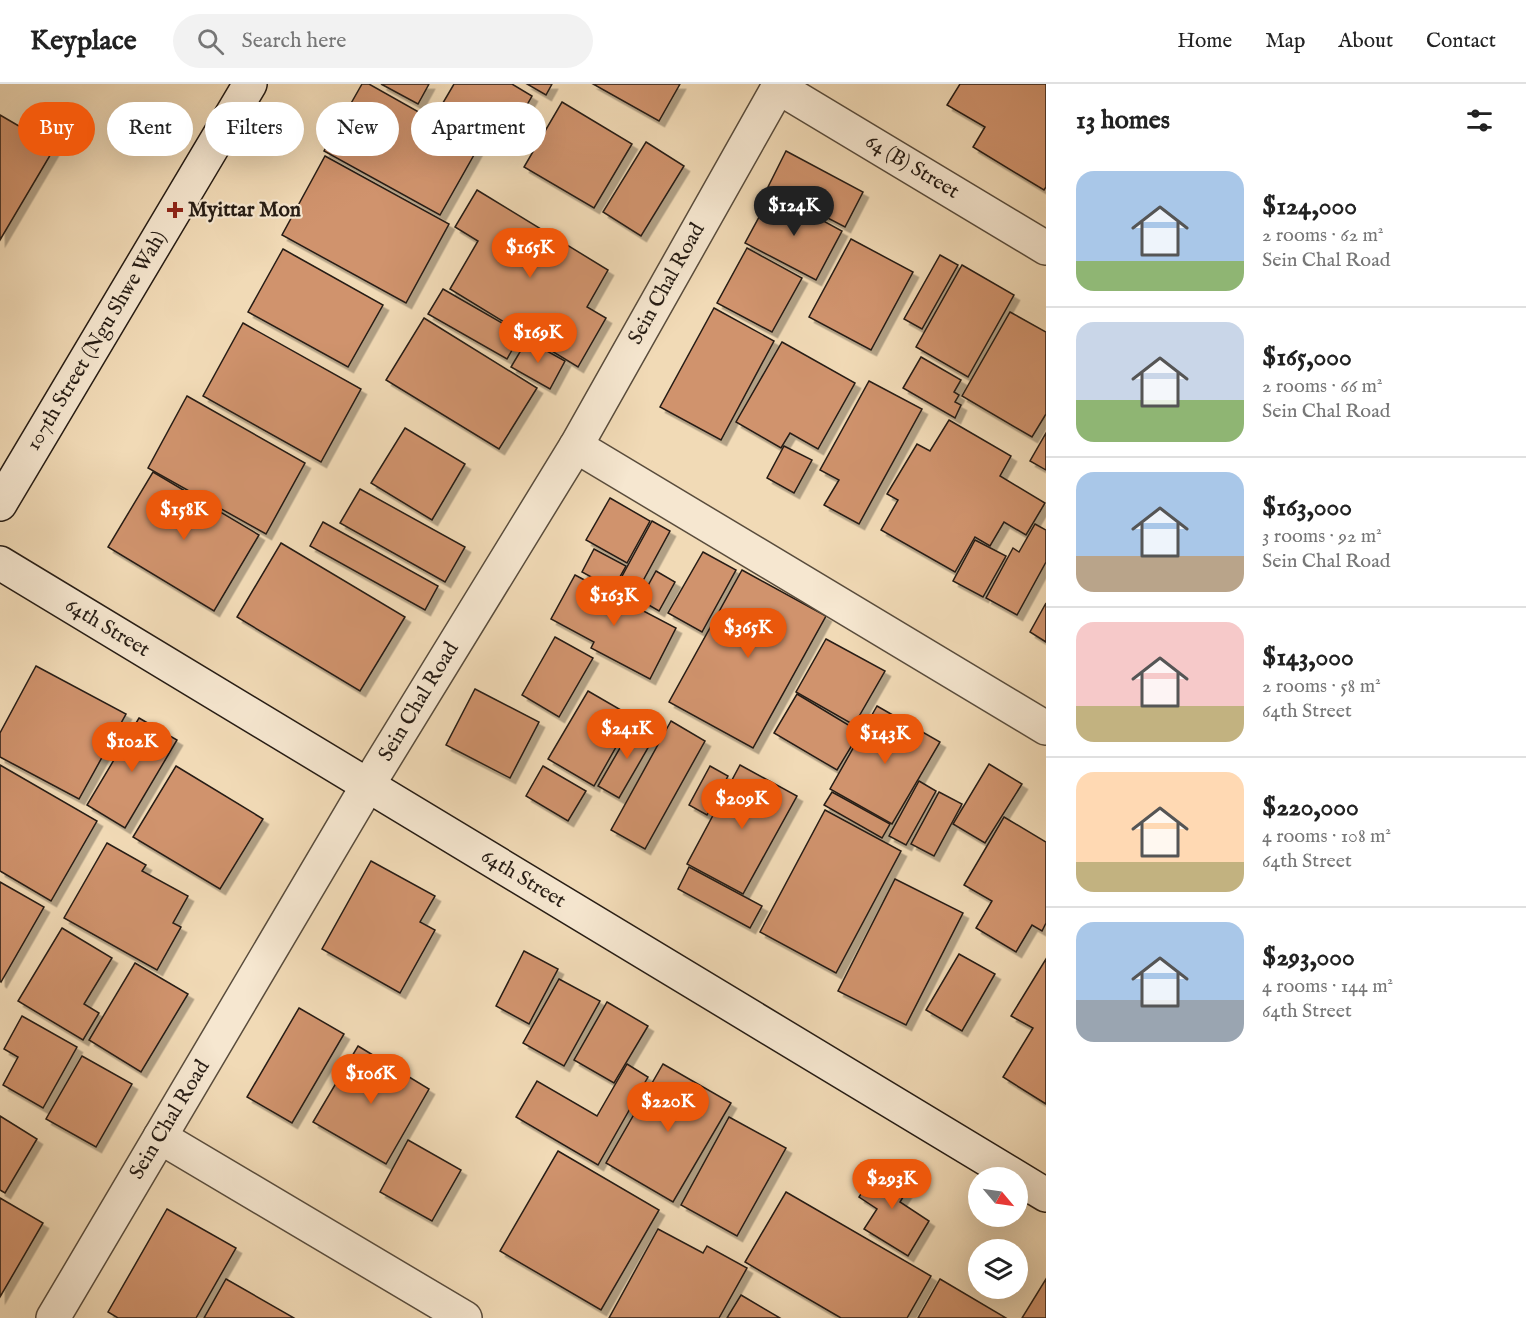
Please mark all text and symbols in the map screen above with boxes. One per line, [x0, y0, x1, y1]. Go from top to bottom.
search box [173, 14, 593, 68]
text: Keyplace [30, 24, 137, 59]
icon: search [194, 25, 227, 58]
text: Search here [242, 27, 346, 55]
text: Home [1177, 28, 1232, 55]
text: Map [1265, 28, 1305, 55]
text: About [1338, 28, 1393, 55]
text: Contact [1426, 28, 1496, 55]
chip: Buy [18, 102, 95, 156]
chip: Rent [107, 102, 193, 156]
chip: Filters [205, 102, 304, 156]
chip: New [316, 102, 399, 156]
chip: Apartment [411, 102, 546, 156]
text: 13 homes [1076, 104, 1170, 137]
icon: filters [1463, 104, 1496, 137]
street label: 64 (B) Street [860, 128, 964, 206]
pin: $124K [752, 186, 836, 237]
text: $124,000 [1262, 190, 1357, 223]
text: $124K [768, 193, 820, 218]
icon: home [1124, 195, 1196, 267]
place label: Myittar Mon [188, 197, 301, 224]
marker: Myittar Mon [166, 201, 184, 219]
street label: Sein Chal Road [623, 218, 712, 350]
text: 2 rooms · 62 m² [1262, 223, 1384, 248]
street label: 107th Street (Ngu Shwe Wah) [21, 226, 173, 456]
pin: $165K [488, 228, 572, 279]
text: $165K [506, 235, 554, 260]
text: Sein Chal Road [1262, 248, 1390, 273]
pin: $169K [496, 313, 580, 364]
text: $169K [513, 320, 563, 345]
text: $165,000 [1262, 341, 1352, 374]
icon: home [1124, 346, 1196, 418]
text: 2 rooms · 66 m² [1262, 374, 1383, 399]
text: Sein Chal Road [1262, 399, 1390, 424]
pin: $158K [142, 490, 226, 541]
text: $163,000 [1262, 491, 1352, 524]
icon: home [1124, 496, 1196, 568]
text: $158K [160, 497, 208, 522]
text: 3 rooms · 92 m² [1262, 524, 1382, 549]
text: Sein Chal Road [1262, 549, 1390, 574]
pin: $163K [572, 576, 656, 627]
text: $163K [590, 583, 638, 608]
street label: 64th Street [60, 592, 154, 664]
pin: $365K [706, 608, 790, 659]
text: $365K [724, 615, 772, 640]
street label: Sein Chal Road [373, 637, 466, 767]
text: $143,000 [1262, 641, 1354, 674]
icon: home [1124, 646, 1196, 718]
text: 2 rooms · 58 m² [1262, 674, 1381, 699]
text: 64th Street [1262, 699, 1352, 724]
pin: $241K [585, 709, 669, 760]
pin: $143K [843, 714, 927, 765]
text: $241K [601, 716, 653, 741]
text: $143K [860, 721, 910, 746]
pin: $102K [90, 722, 174, 773]
text: $102K [106, 729, 158, 754]
pin: $209K [700, 779, 784, 830]
text: $209K [715, 786, 769, 811]
text: $220,000 [1262, 791, 1359, 824]
icon: home [1124, 796, 1196, 868]
text: 4 rooms · 108 m² [1262, 824, 1391, 849]
street label: 64th Street [476, 843, 570, 915]
text: 64th Street [1262, 849, 1352, 874]
text: $293,000 [1262, 941, 1355, 974]
icon: home [1124, 946, 1196, 1018]
text: 4 rooms · 144 m² [1262, 974, 1393, 999]
text: 64th Street [1262, 999, 1352, 1024]
pin: $106K [329, 1054, 413, 1105]
street label: Sein Chal Road [124, 1055, 217, 1185]
text: $106K [345, 1061, 397, 1086]
pin: $220K [626, 1082, 710, 1133]
text: $220K [641, 1089, 695, 1114]
pin: $293K [850, 1159, 934, 1210]
text: $293K [866, 1166, 918, 1191]
north arrow [968, 1167, 1028, 1227]
map controls [968, 1167, 1028, 1299]
button: layers [968, 1239, 1028, 1299]

